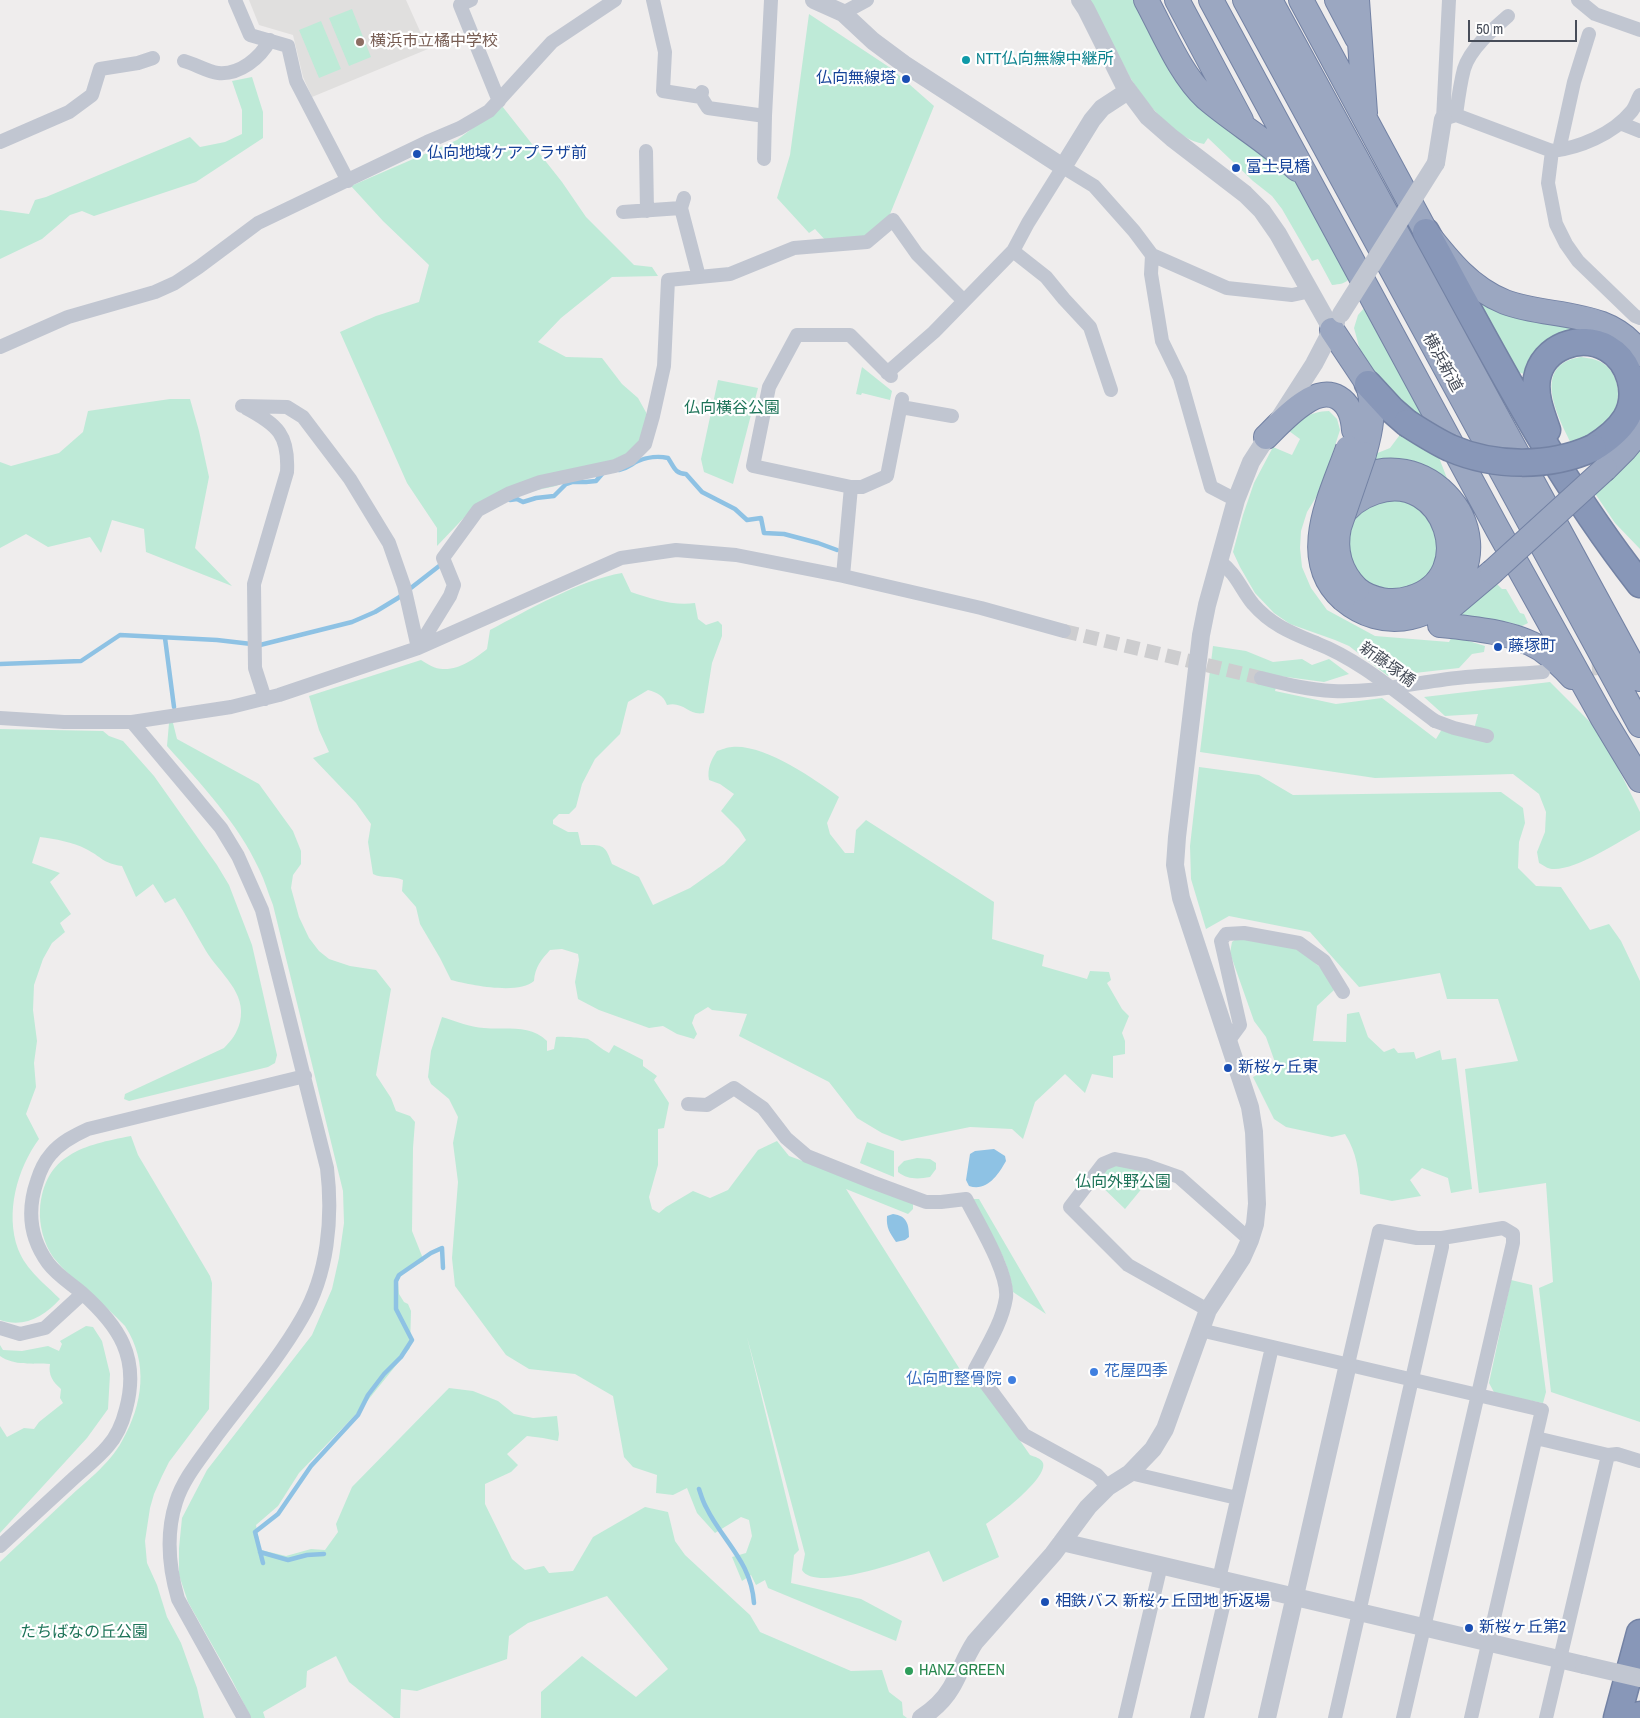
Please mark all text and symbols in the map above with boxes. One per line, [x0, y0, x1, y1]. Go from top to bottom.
scale bar [1470, 10, 1579, 42]
text: 50 m [1476, 18, 1503, 39]
place label: 横浜市立橘中学校 [370, 32, 498, 52]
marker: 横浜市立橘中学校 [354, 36, 366, 48]
place label: NTT仏向無線中継所 [976, 50, 1114, 70]
marker: NTT仏向無線中継所 [960, 54, 972, 66]
place label: 仏向無線塔 [816, 69, 896, 89]
marker: 仏向無線塔 [900, 73, 912, 85]
place label: 仏向地域ケアプラザ前 [427, 144, 587, 164]
marker: 仏向地域ケアプラザ前 [411, 148, 423, 160]
place label: 富士見橋 [1246, 158, 1310, 178]
marker: 富士見橋 [1230, 162, 1242, 174]
street label: 横浜新道 [1418, 330, 1466, 396]
park label: 仏向横谷公園 [684, 399, 780, 419]
place label: 藤塚町 [1508, 637, 1556, 657]
street label: 新藤塚橋 [1355, 638, 1419, 692]
marker: 藤塚町 [1492, 641, 1504, 653]
place label: 新桜ヶ丘東 [1238, 1058, 1318, 1078]
marker: 新桜ヶ丘東 [1222, 1062, 1234, 1074]
park label: 仏向外野公園 [1075, 1173, 1171, 1193]
place label: 花屋四季 [1104, 1362, 1168, 1382]
marker: 花屋四季 [1088, 1366, 1100, 1378]
place label: 仏向町整骨院 [906, 1370, 1002, 1390]
marker: 仏向町整骨院 [1006, 1374, 1018, 1386]
place label: 相鉄バス 新桜ヶ丘団地 折返場 [1055, 1592, 1270, 1612]
marker: 相鉄バス 新桜ヶ丘団地 折返場 [1039, 1596, 1051, 1608]
place label: 新桜ヶ丘第2 [1479, 1618, 1566, 1638]
marker: 新桜ヶ丘第2 [1463, 1622, 1475, 1634]
park label: たちばなの丘公園 [20, 1623, 148, 1643]
place label: HANZ GREEN [919, 1661, 1005, 1681]
marker: HANZ GREEN [903, 1665, 915, 1677]

